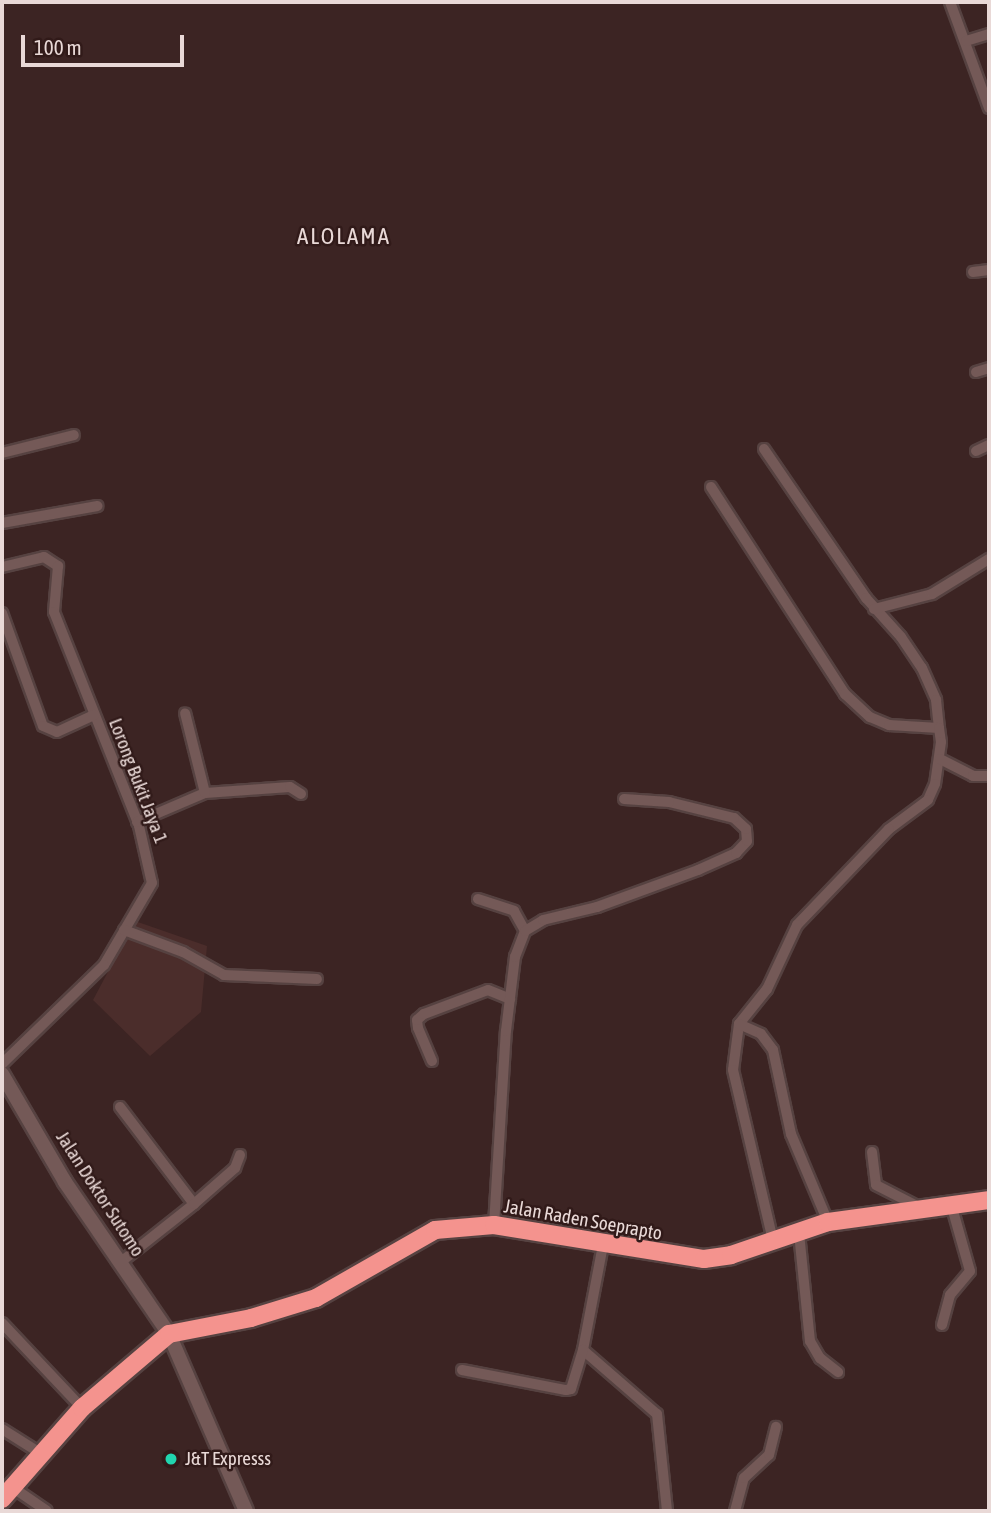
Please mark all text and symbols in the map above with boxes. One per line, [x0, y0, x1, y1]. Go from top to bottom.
scale bar [24, 21, 187, 65]
text: 100 m [34, 35, 82, 59]
district label: ALOLAMA [298, 222, 390, 250]
street label: Lorong Bukit Jaya 1 [104, 715, 172, 847]
street label: Jalan Doktor Sutomo [51, 1127, 149, 1261]
street label: Jalan Raden Soeprapto [502, 1195, 664, 1245]
place label: J&T Expresss [185, 1448, 271, 1470]
marker: J&T Expresss [163, 1451, 179, 1467]

